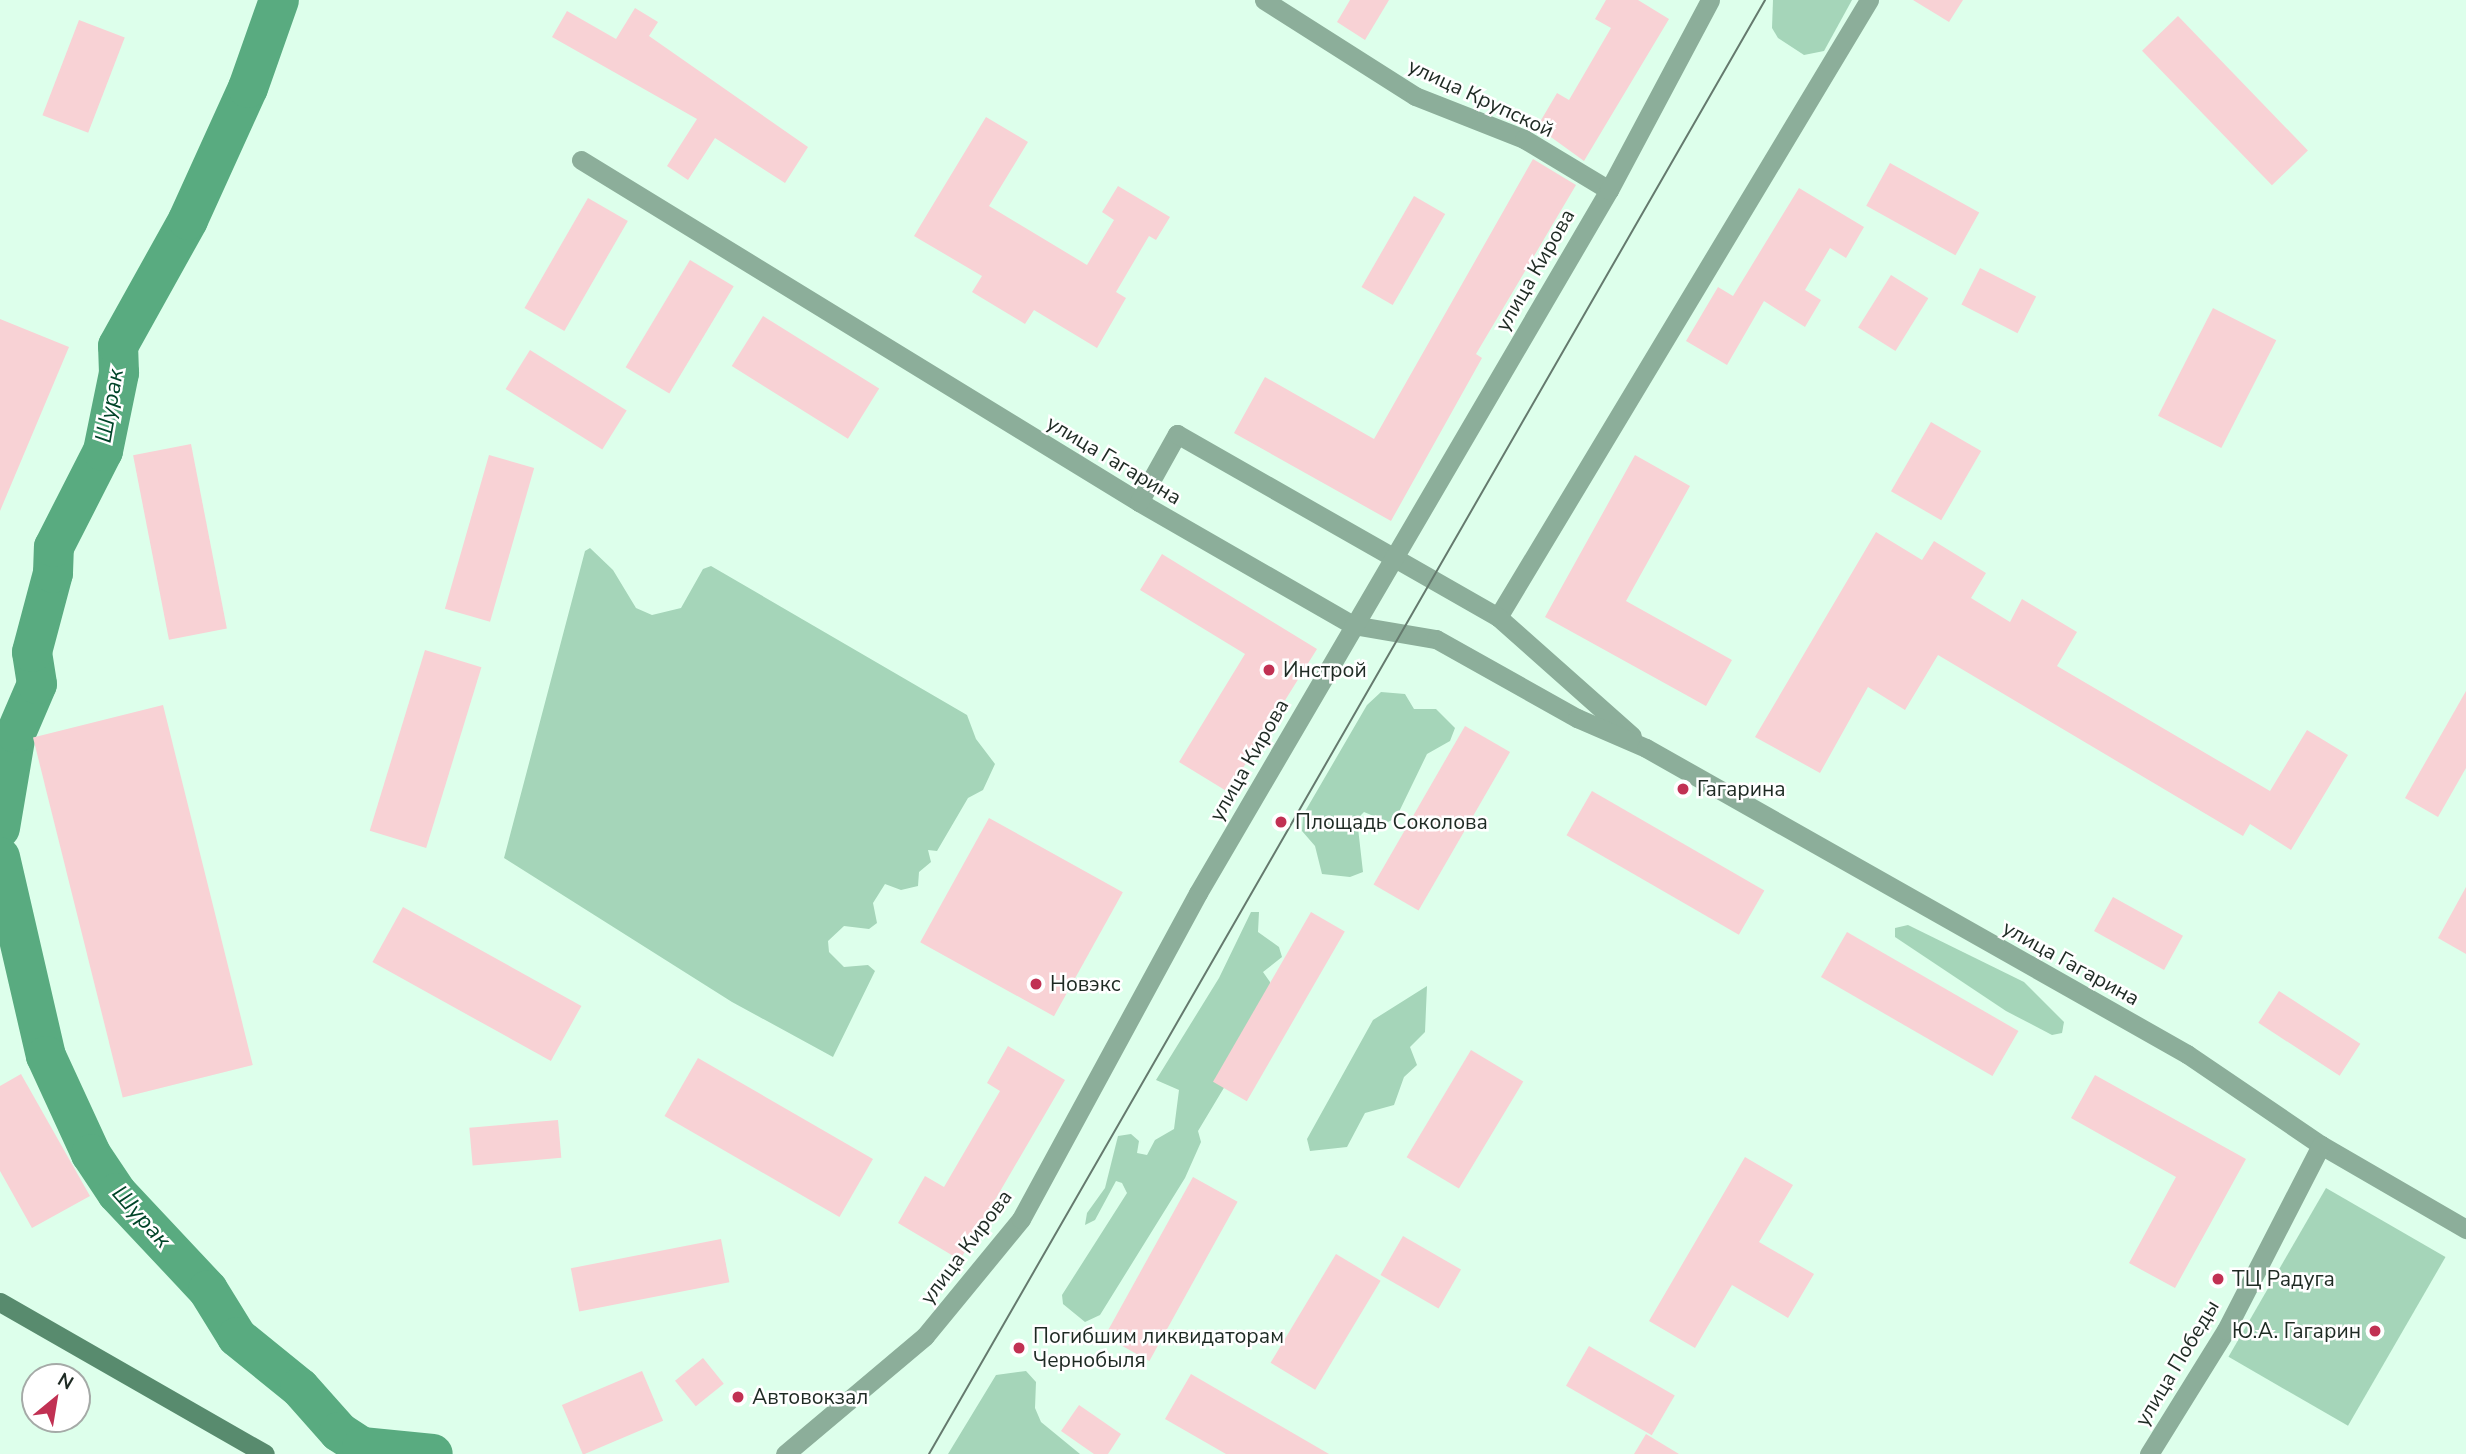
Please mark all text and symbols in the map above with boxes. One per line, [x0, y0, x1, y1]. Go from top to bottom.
street label: улица Крупской [1404, 53, 1558, 143]
street label: улица Кирова [1490, 204, 1580, 336]
water label: Шурак [90, 367, 130, 445]
street label: улица Гагарина [1042, 410, 1186, 510]
place label: Инстрой [1283, 657, 1367, 683]
marker: Инстрой [1261, 662, 1277, 678]
street label: улица Кирова [1204, 694, 1294, 826]
place label: Гагарина [1697, 776, 1786, 802]
marker: Гагарина [1675, 781, 1691, 797]
place label: Площадь Соколова [1295, 809, 1488, 835]
marker: Площадь Соколова [1273, 814, 1289, 830]
street label: улица Гагарина [1998, 915, 2144, 1011]
place label: Новэкс [1050, 971, 1121, 997]
marker: Новэкс [1028, 976, 1044, 992]
water label: Шурак [106, 1180, 176, 1254]
street label: улица Кирова [915, 1185, 1017, 1309]
place label: ТЦ Радуга [2232, 1266, 2335, 1292]
marker: ТЦ Радуга [2210, 1271, 2226, 1287]
street label: улица Победы [2129, 1295, 2225, 1431]
place label: Ю.А. Гагарин [2232, 1318, 2361, 1344]
place label: Погибшим ликвидаторам Чернобыля [1033, 1323, 1284, 1373]
marker: Ю.А. Гагарин [2367, 1323, 2383, 1339]
marker: Погибшим ликвидаторам Чернобыля [1011, 1340, 1027, 1356]
north arrow [21, 1363, 91, 1433]
text: N [53, 1367, 78, 1396]
place label: Автовокзал [752, 1384, 868, 1410]
marker: Автовокзал [730, 1389, 746, 1405]

